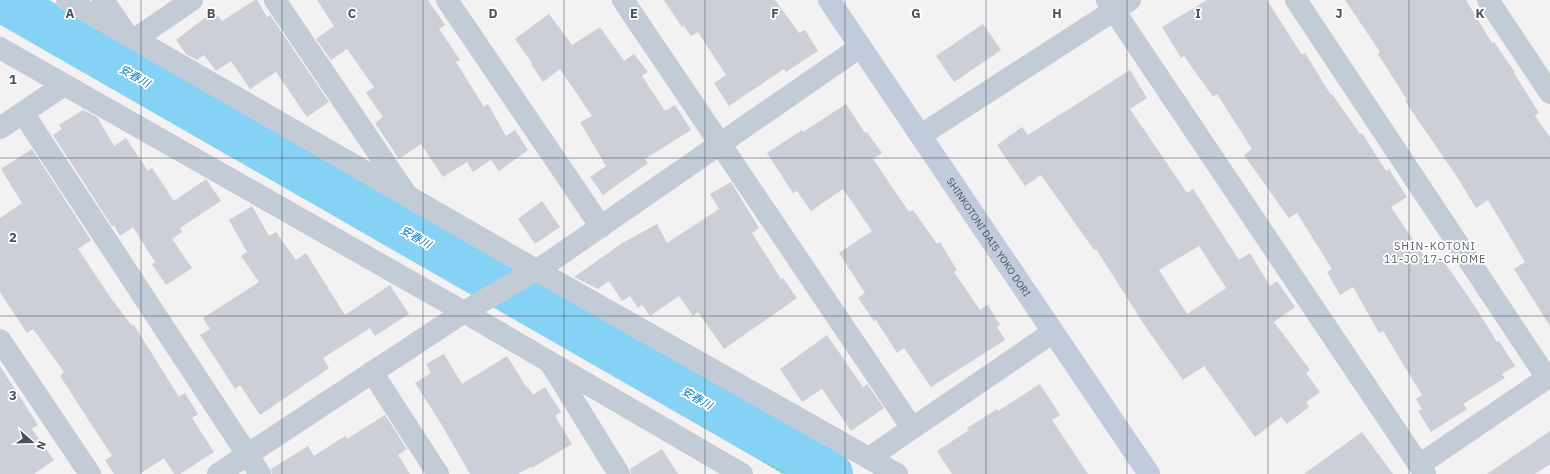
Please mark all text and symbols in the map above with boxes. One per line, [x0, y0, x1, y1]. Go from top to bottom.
text: A [66, 5, 75, 22]
text: B [207, 5, 216, 22]
text: C [348, 5, 357, 22]
text: D [488, 5, 498, 22]
text: E [630, 5, 638, 22]
text: F [771, 5, 779, 22]
text: G [911, 5, 921, 22]
text: H [1052, 5, 1062, 22]
text: I [1195, 5, 1201, 22]
text: J [1335, 5, 1343, 22]
text: K [1475, 5, 1485, 22]
water label: 安春川 [117, 62, 154, 91]
text: 1 [9, 71, 17, 88]
street label: SHINKOTONI DAI5 YOKO DORI [944, 175, 1033, 299]
water label: 安春川 [398, 223, 435, 252]
text: 2 [9, 229, 17, 246]
district label: SHIN-KOTONI 11-JO 17-CHOME [1384, 239, 1486, 266]
water label: 安春川 [679, 384, 716, 413]
text: 3 [9, 387, 17, 404]
north arrow [12, 422, 52, 462]
text: N [33, 439, 49, 452]

